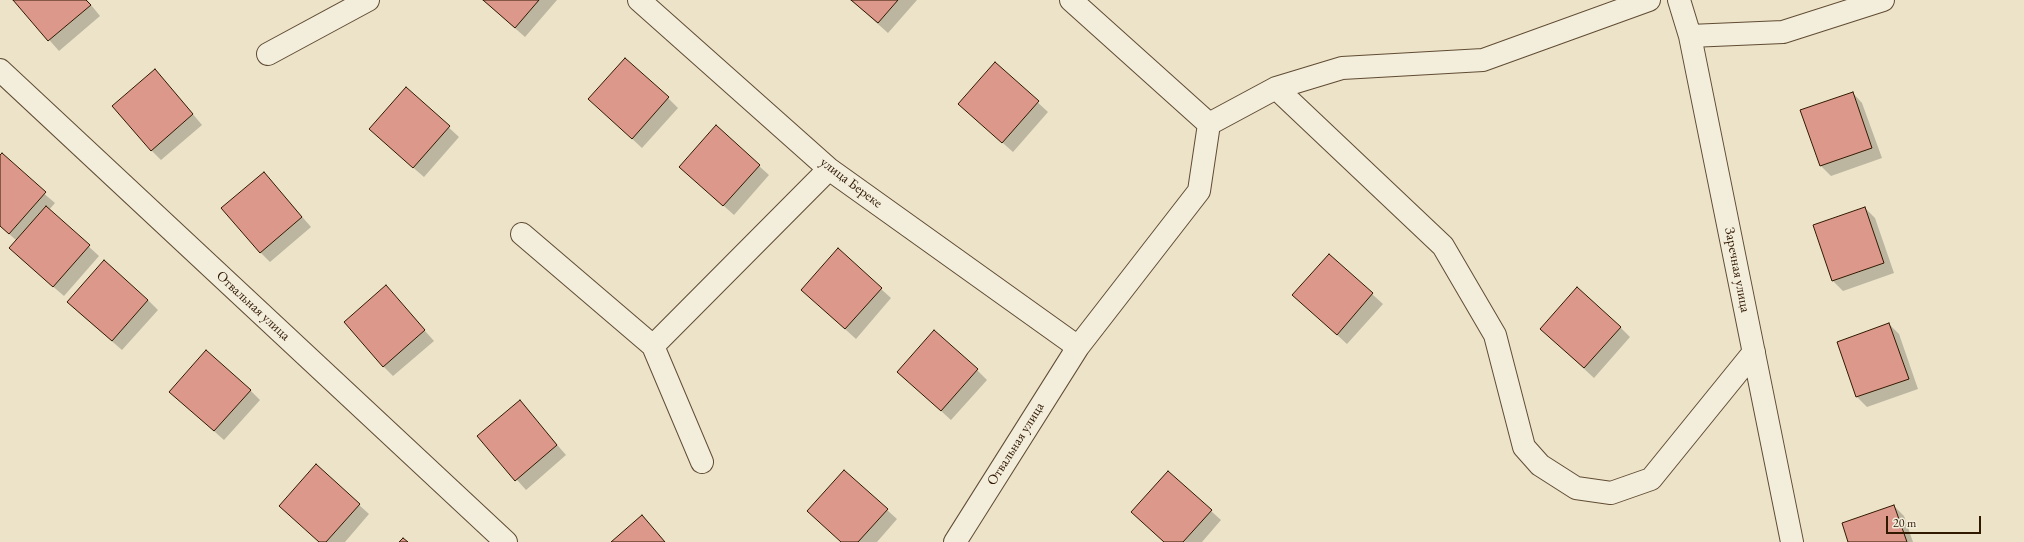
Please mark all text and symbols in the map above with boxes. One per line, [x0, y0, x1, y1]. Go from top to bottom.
street label: улица Береке [816, 154, 886, 212]
street label: Заречная улица [1721, 226, 1753, 314]
street label: Отвальная улица [213, 268, 293, 344]
street label: Отвальная улица [984, 399, 1048, 489]
scale bar [1888, 508, 1983, 534]
text: 20 m [1893, 515, 1916, 531]

